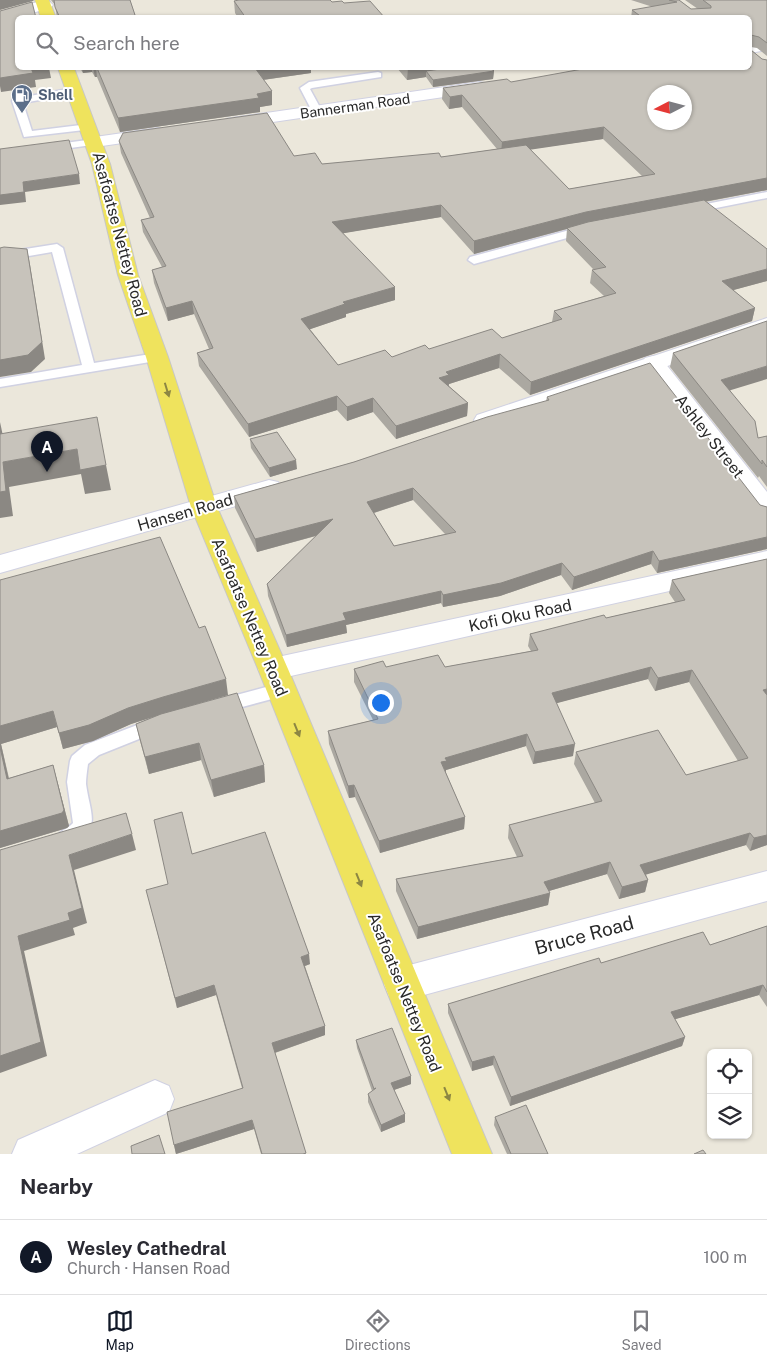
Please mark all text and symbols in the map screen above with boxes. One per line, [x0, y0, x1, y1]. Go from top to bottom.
search box [15, 15, 752, 70]
icon: search [33, 29, 61, 57]
text: Search here [73, 32, 180, 54]
fuel station icon: Shell [10, 83, 34, 114]
north arrow [647, 85, 692, 130]
place label: Shell [38, 87, 73, 103]
street label: Bannerman Road [299, 90, 411, 122]
street label: Asafoatse Nettey Road [88, 150, 151, 319]
one-way arrow [163, 383, 171, 398]
street label: Ashley Street [671, 391, 748, 482]
pin: A [31, 431, 63, 472]
street label: Hansen Road [135, 490, 235, 535]
street label: Asafoatse Nettey Road [208, 535, 291, 699]
street label: Kofi Oku Road [467, 595, 573, 636]
your location [368, 690, 394, 716]
one-way arrow [294, 722, 302, 737]
one-way arrow [356, 873, 364, 887]
street label: Asafoatse Nettey Road [364, 910, 445, 1075]
street label: Bruce Road [532, 911, 636, 959]
map controls [707, 1049, 752, 1139]
button: locate [707, 1049, 752, 1094]
one-way arrow [443, 1087, 451, 1102]
button: layers [707, 1094, 752, 1139]
text: Nearby [20, 1174, 93, 1199]
text: Wesley Cathedral [67, 1237, 227, 1259]
text: A [30, 1248, 42, 1267]
text: 100 m [703, 1248, 747, 1267]
text: Church · Hansen Road [67, 1259, 230, 1278]
tab: Map [105, 1307, 134, 1353]
tab: Directions [345, 1307, 411, 1353]
tab: Saved [621, 1307, 662, 1353]

